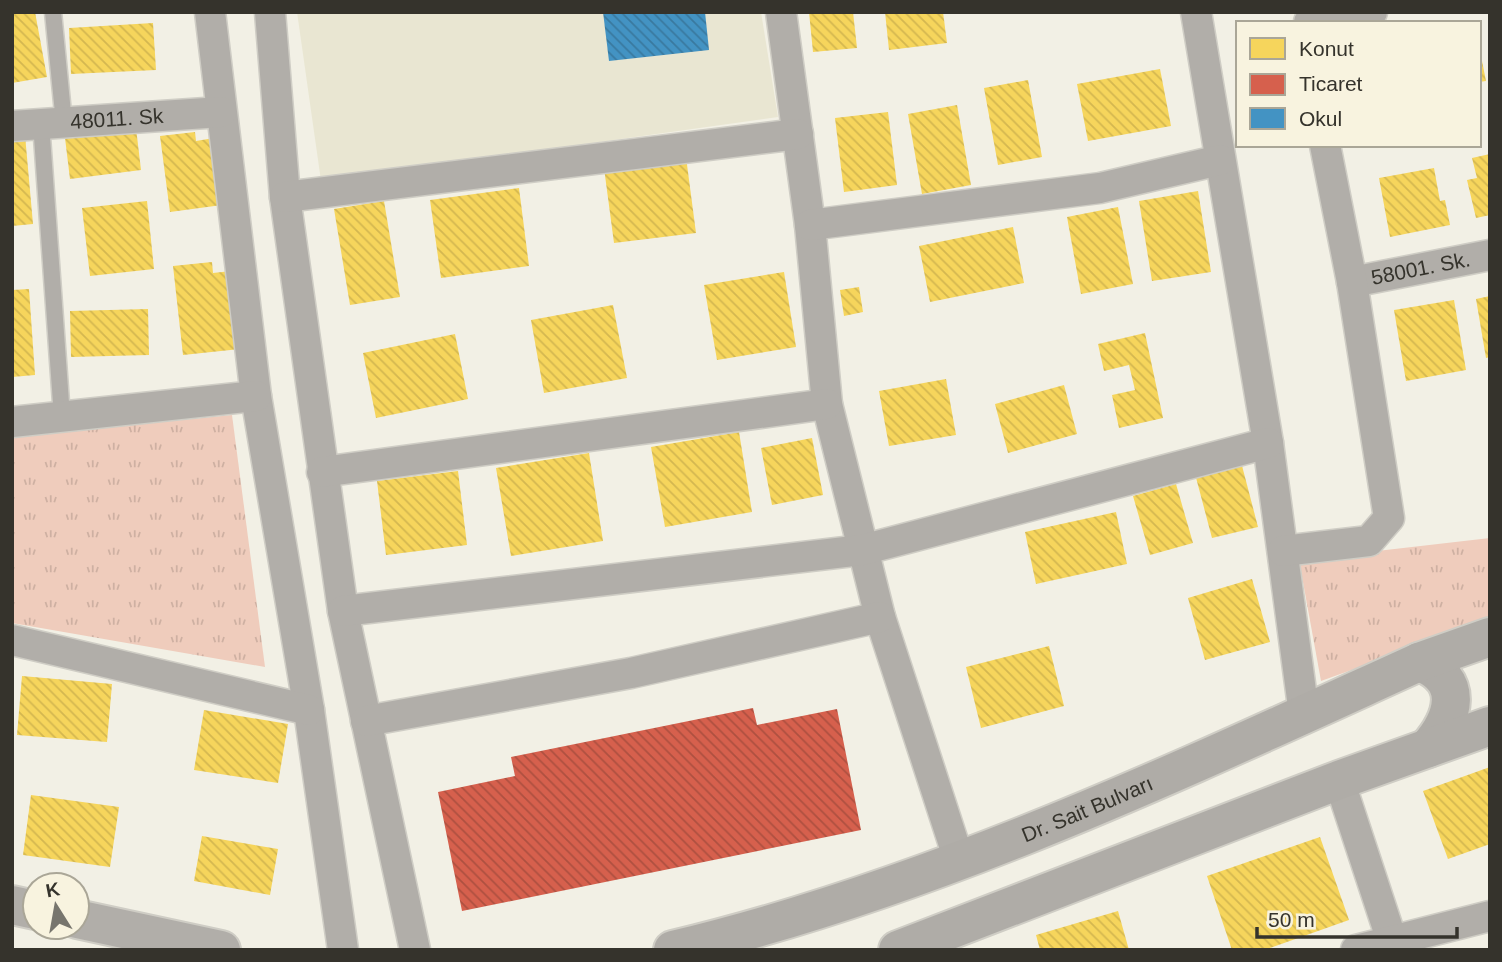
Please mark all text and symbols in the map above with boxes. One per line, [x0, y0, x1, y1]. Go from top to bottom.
legend [1236, 21, 1481, 147]
text: Konut [1299, 37, 1354, 60]
text: Ticaret [1299, 72, 1363, 95]
street label: 48011. Sk [70, 104, 164, 133]
text: Okul [1299, 107, 1342, 130]
street label: 58001. Sk. [1369, 247, 1472, 289]
street label: Dr. Sait Bulvarı [1018, 771, 1156, 846]
north arrow [21, 871, 91, 941]
text: K [44, 878, 62, 901]
scale bar [1257, 895, 1456, 939]
text: 50 m [1268, 908, 1315, 931]

